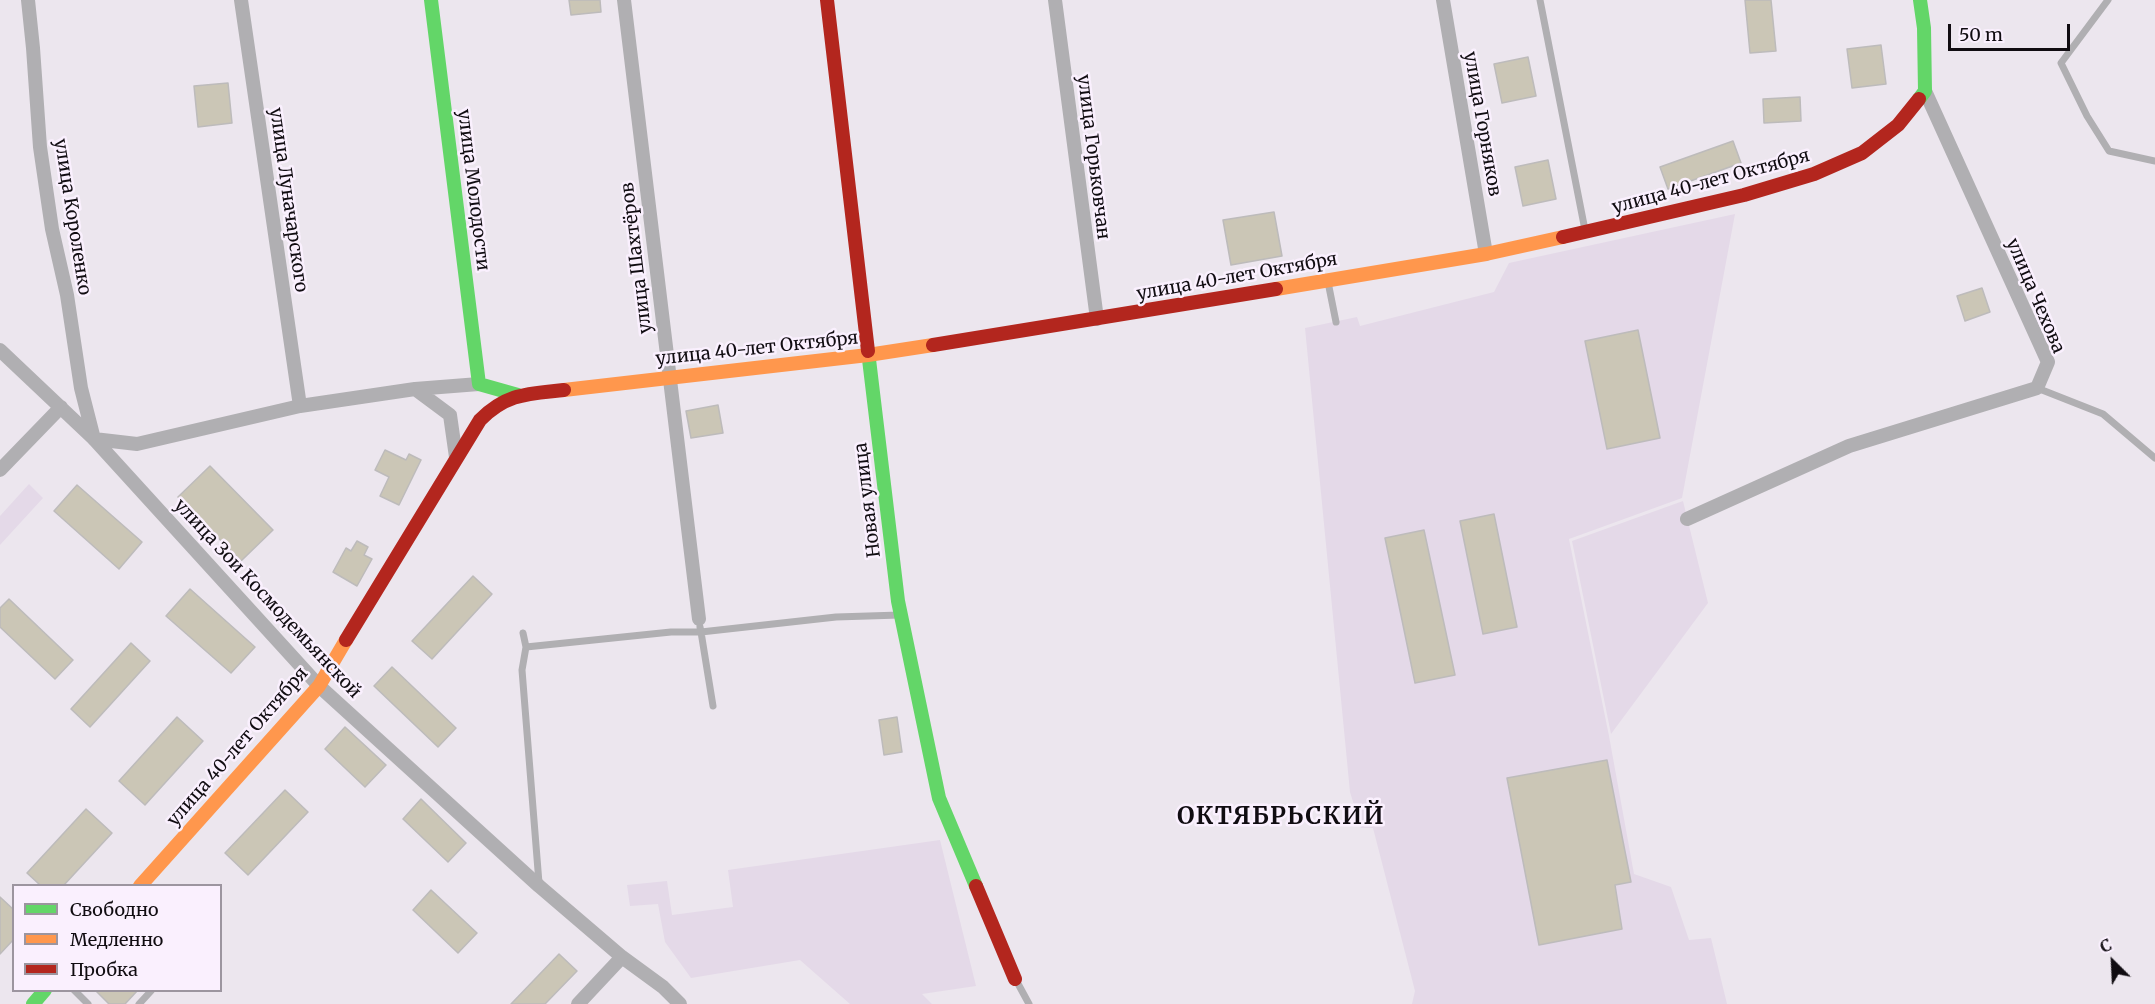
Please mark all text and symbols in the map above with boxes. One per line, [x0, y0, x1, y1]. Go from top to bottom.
scale bar [1951, 12, 2072, 50]
text: 50 m [1959, 23, 2003, 46]
street label: улица Горняков [1459, 50, 1505, 198]
street label: улица Горьковчан [1072, 73, 1114, 241]
street label: улица Луначарского [264, 106, 312, 294]
street label: улица Молодости [452, 108, 494, 272]
street label: улица Короленко [49, 137, 95, 297]
street label: улица 40-лет Октября [1610, 145, 1812, 219]
street label: улица Шахтёров [617, 181, 657, 335]
street label: улица Чехова [2001, 235, 2069, 357]
street label: улица 40-лет Октября [1135, 249, 1339, 305]
street label: улица 40-лет Октября [655, 328, 859, 370]
street label: Новая улица [850, 441, 886, 559]
street label: улица Зои Космодемьянской [169, 495, 365, 703]
street label: улица 40-лет Октября [163, 663, 313, 831]
district label: ОКТЯБРЬСКИЙ [1177, 803, 1385, 831]
legend [12, 884, 222, 992]
text: Свободно [70, 898, 158, 921]
text: Медленно [70, 928, 163, 951]
north arrow [2083, 932, 2143, 992]
text: С [2097, 934, 2115, 957]
text: Пробка [70, 958, 138, 981]

